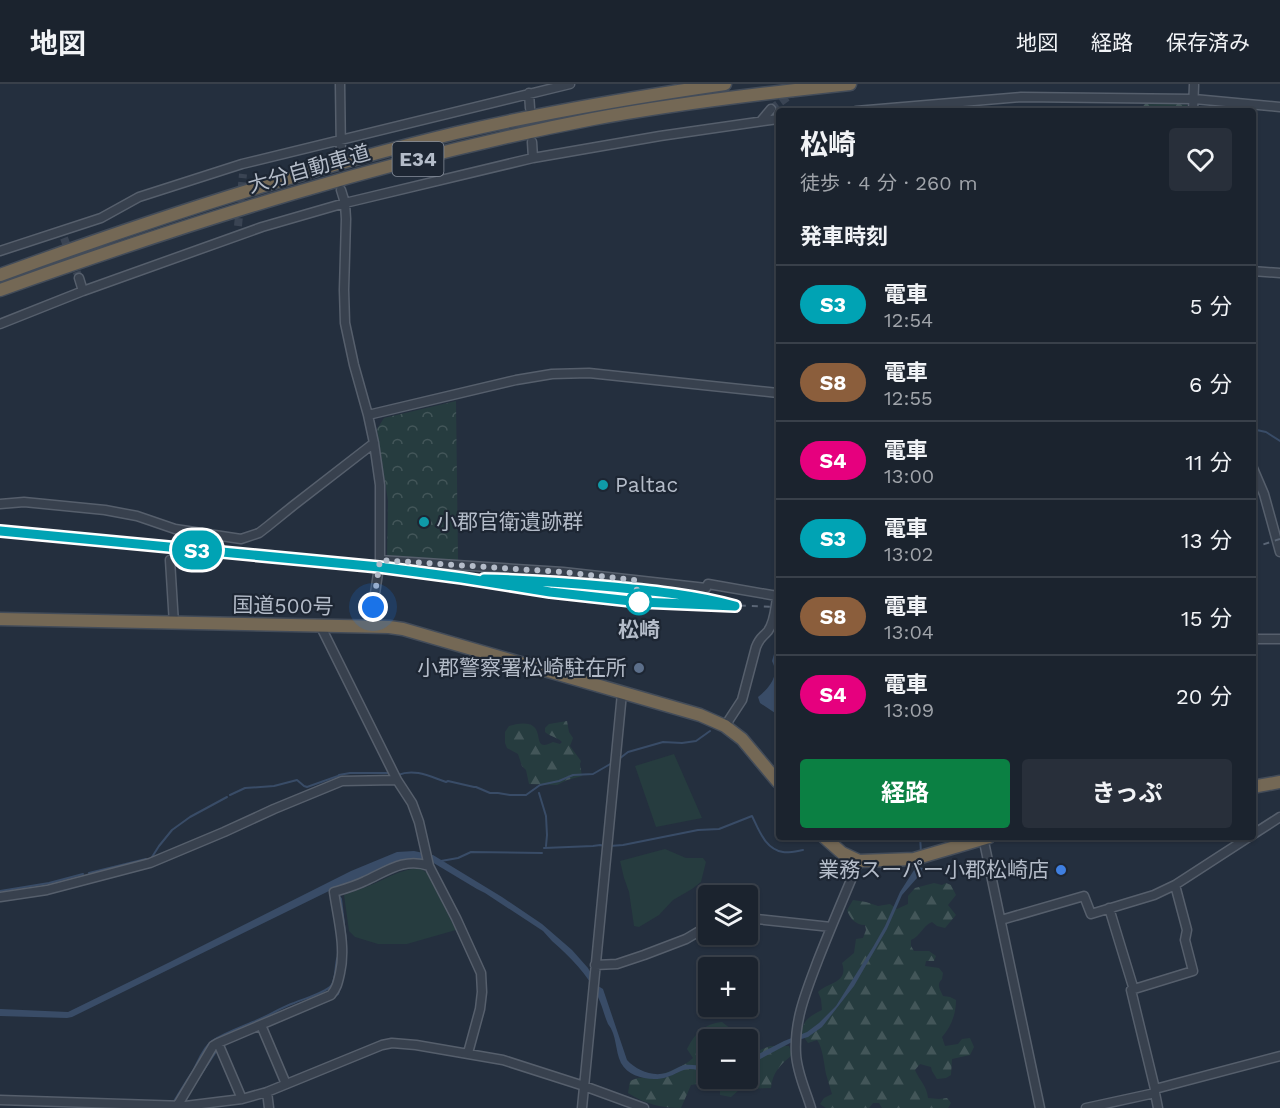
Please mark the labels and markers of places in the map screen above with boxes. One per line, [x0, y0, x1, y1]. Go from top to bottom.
place label: Paltac [615, 472, 678, 497]
marker: Paltac [596, 478, 610, 492]
place label: 小郡官衛遺跡群 [436, 509, 583, 534]
marker: 小郡官衛遺跡群 [417, 515, 431, 529]
marker: 松崎 [626, 589, 652, 615]
place label: 松崎 [618, 617, 660, 642]
place label: 小郡警察署松崎駐在所 [417, 655, 627, 680]
marker: 小郡警察署松崎駐在所 [632, 661, 646, 675]
place label: 業務スーパー小郡松崎店 [818, 857, 1049, 882]
marker: 業務スーパー小郡松崎店 [1054, 863, 1068, 877]

